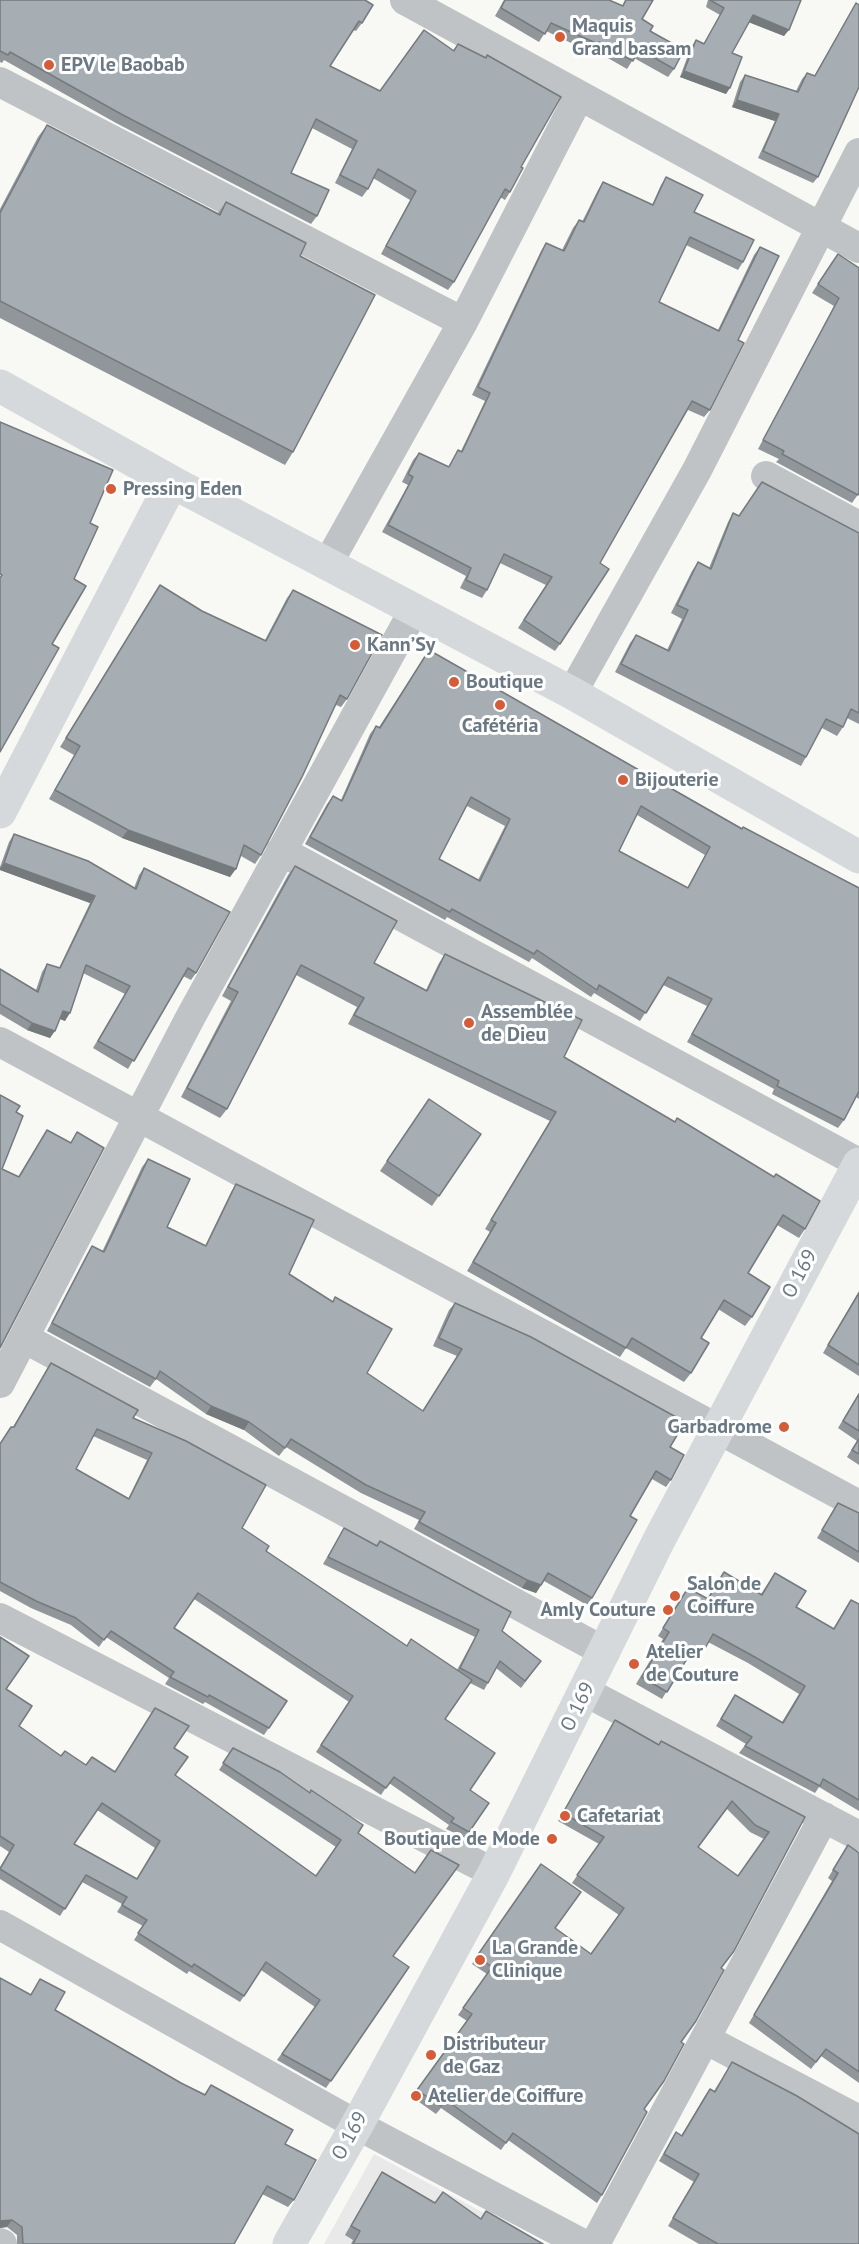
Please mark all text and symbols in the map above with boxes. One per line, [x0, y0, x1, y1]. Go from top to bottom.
place label: Maquis Grand bassam [572, 14, 691, 61]
marker: Maquis Grand bassam [553, 30, 567, 44]
place label: EPV le Baobab [61, 53, 185, 77]
marker: EPV le Baobab [42, 58, 56, 72]
place label: Pressing Eden [123, 477, 242, 501]
marker: Pressing Eden [104, 482, 118, 496]
place label: Kann’Sy [367, 633, 435, 657]
marker: Kann’Sy [348, 638, 362, 652]
place label: Boutique [466, 670, 543, 694]
marker: Boutique [447, 675, 461, 689]
marker: Cafétéria [493, 698, 507, 712]
place label: Cafétéria [462, 714, 538, 738]
place label: Bijouterie [635, 768, 719, 792]
marker: Bijouterie [616, 773, 630, 787]
place label: Assemblée de Dieu [481, 1000, 573, 1047]
marker: Assemblée de Dieu [462, 1016, 476, 1030]
street label: O 169 [777, 1246, 823, 1302]
place label: Garbadrome [667, 1415, 772, 1439]
marker: Garbadrome [777, 1420, 791, 1434]
place label: Salon de Coiffure [687, 1572, 761, 1619]
marker: Salon de Coiffure [668, 1589, 682, 1603]
place label: Amly Couture [540, 1598, 656, 1622]
marker: Amly Couture [661, 1603, 675, 1617]
place label: Atelier de Couture [646, 1640, 739, 1687]
marker: Atelier de Couture [627, 1657, 641, 1671]
street label: O 169 [556, 1678, 600, 1736]
place label: Cafetariat [577, 1804, 661, 1828]
marker: Cafetariat [558, 1809, 572, 1823]
place label: Boutique de Mode [384, 1827, 540, 1851]
marker: Boutique de Mode [545, 1832, 559, 1846]
place label: La Grande Clinique [492, 1936, 578, 1983]
marker: La Grande Clinique [473, 1953, 487, 1967]
place label: Distributeur de Gaz [443, 2032, 545, 2079]
marker: Distributeur de Gaz [424, 2048, 438, 2062]
place label: Atelier de Coiffure [428, 2084, 583, 2108]
marker: Atelier de Coiffure [409, 2089, 423, 2103]
street label: O 169 [327, 2108, 373, 2164]

